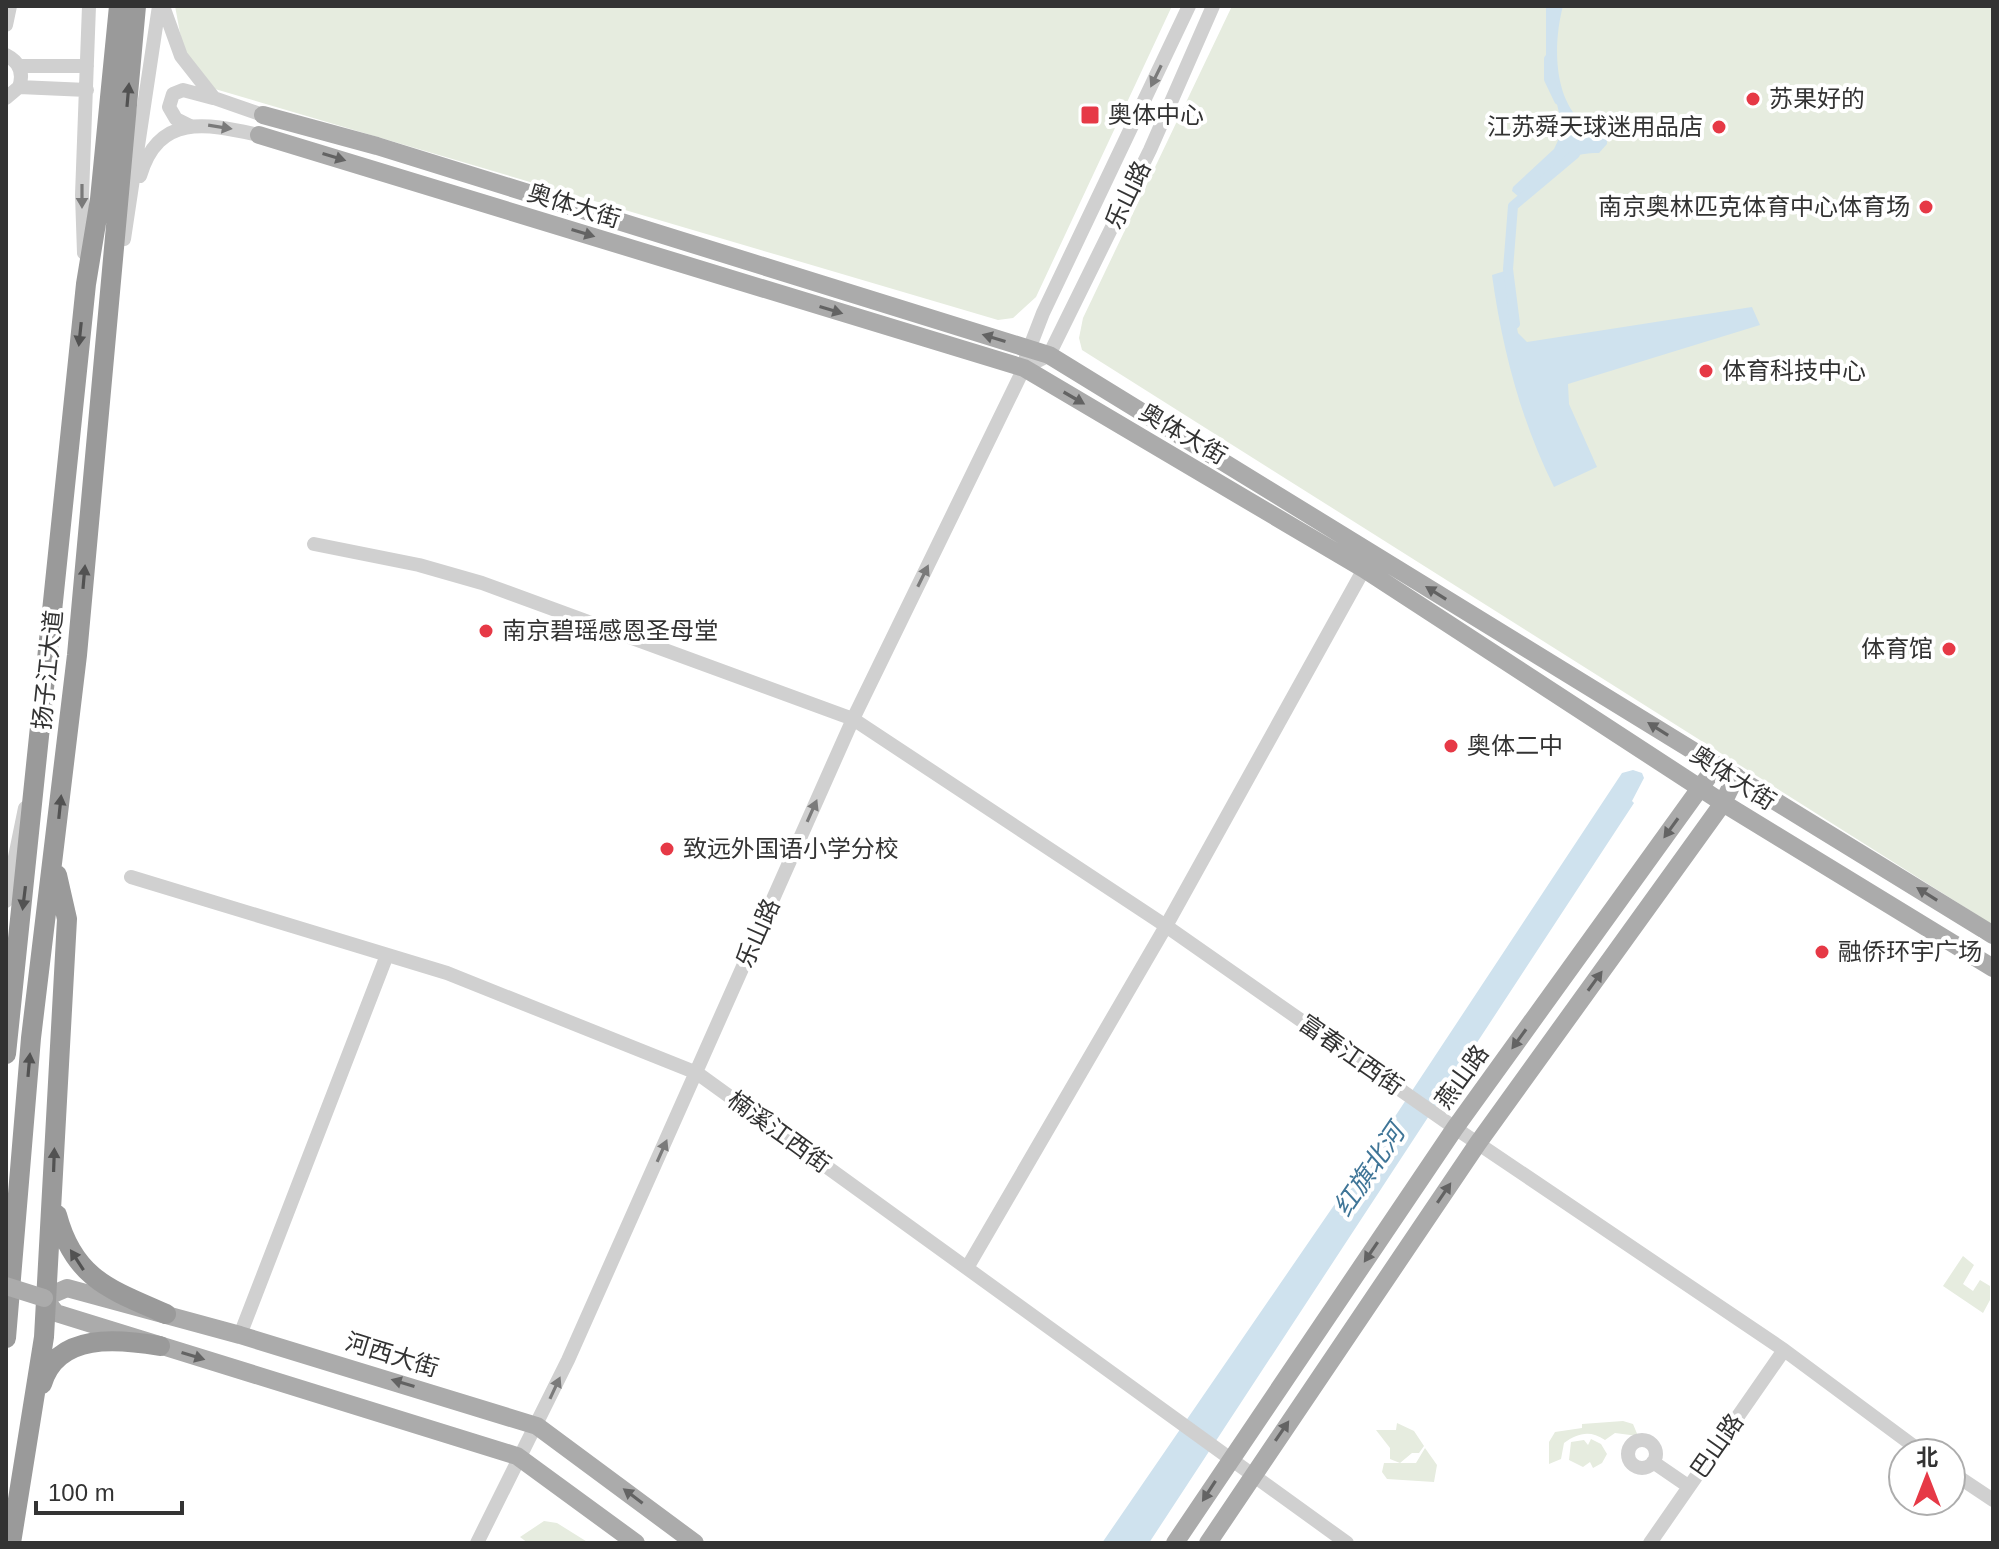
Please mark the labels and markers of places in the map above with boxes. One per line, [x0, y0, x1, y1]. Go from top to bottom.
place label: 苏果好的 [1769, 85, 1865, 112]
marker: 苏果好的 [1744, 90, 1762, 108]
place label: 奥体中心 [1108, 101, 1204, 128]
marker: 奥体中心 [1079, 104, 1101, 126]
place label: 江苏舜天球迷用品店 [1487, 113, 1703, 140]
marker: 江苏舜天球迷用品店 [1710, 118, 1728, 136]
place label: 南京奥林匹克体育中心体育场 [1598, 193, 1910, 220]
marker: 南京奥林匹克体育中心体育场 [1917, 198, 1935, 216]
place label: 体育科技中心 [1722, 357, 1866, 384]
marker: 体育科技中心 [1697, 362, 1715, 380]
place label: 南京碧瑶感恩圣母堂 [502, 617, 718, 644]
marker: 南京碧瑶感恩圣母堂 [477, 622, 495, 640]
place label: 体育馆 [1861, 635, 1933, 662]
marker: 体育馆 [1940, 640, 1958, 658]
place label: 奥体二中 [1467, 732, 1563, 759]
marker: 奥体二中 [1442, 737, 1460, 755]
place label: 致远外国语小学分校 [683, 835, 899, 862]
marker: 致远外国语小学分校 [658, 840, 676, 858]
place label: 融侨环宇广场 [1838, 938, 1982, 965]
marker: 融侨环宇广场 [1813, 943, 1831, 961]

